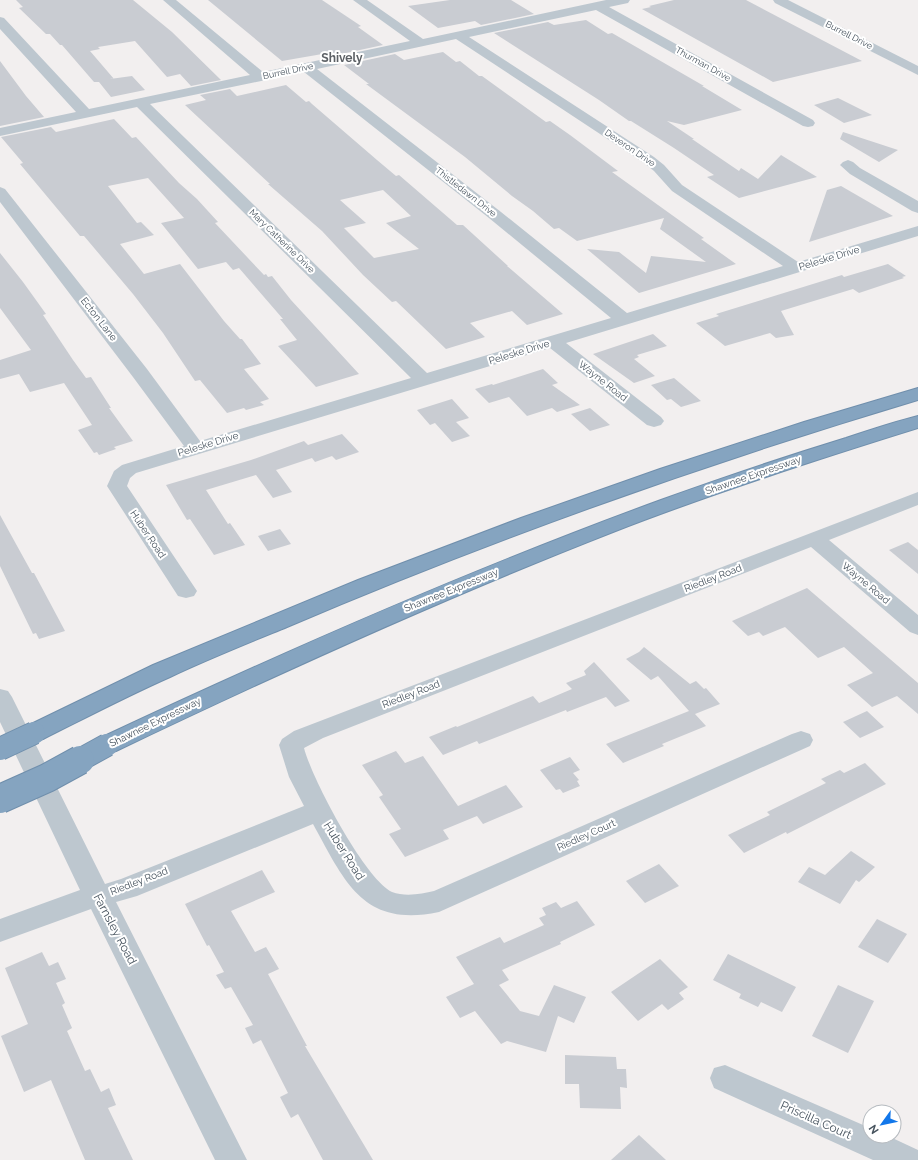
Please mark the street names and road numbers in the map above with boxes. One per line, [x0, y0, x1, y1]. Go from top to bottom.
street label: Burrell Drive [824, 19, 875, 51]
street label: Thurman Drive [674, 45, 733, 84]
street label: Burrell Drive [262, 61, 315, 81]
street label: Deveron Drive [603, 127, 658, 169]
street label: Thistledawn Drive [434, 165, 499, 219]
street label: Mary Catherine Drive [247, 207, 317, 275]
street label: Peleske Drive [797, 244, 861, 272]
street label: Ecton Lane [79, 295, 119, 343]
street label: Peleske Drive [487, 338, 551, 366]
street label: Wayne Road [576, 359, 630, 403]
street label: Peleske Drive [176, 430, 240, 458]
street label: Shawnee Expressway [704, 453, 803, 497]
street label: Huber Road [128, 508, 168, 560]
street label: Wayne Road [840, 560, 892, 606]
street label: Riedley Road [683, 562, 743, 594]
street label: Shawnee Expressway [402, 566, 500, 614]
street label: Riedley Road [381, 678, 441, 710]
street label: Shawnee Expressway [108, 695, 203, 749]
street label: Riedley Court [555, 817, 617, 853]
street label: Huber Road [321, 819, 367, 883]
street label: Riedley Road [109, 865, 169, 897]
street label: Farnsley Road [91, 891, 139, 967]
street label: Priscilla Court [778, 1098, 854, 1142]

